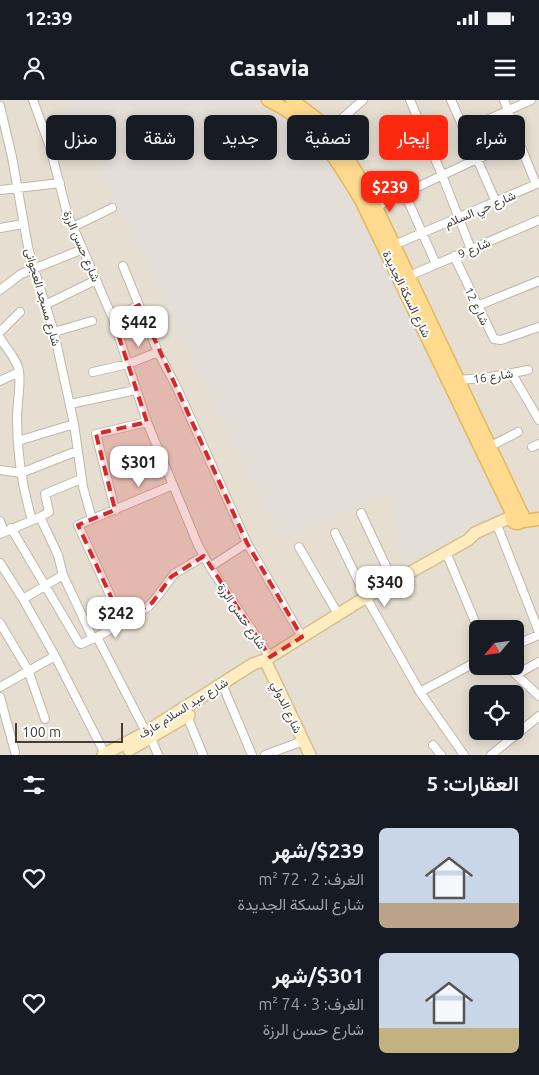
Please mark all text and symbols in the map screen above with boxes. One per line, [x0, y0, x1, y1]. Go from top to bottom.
text: 12:39 [25, 7, 73, 29]
icon: person [20, 54, 48, 82]
icon: menu [491, 54, 519, 82]
text: Casavia [230, 55, 309, 80]
chip: منزل [46, 115, 116, 160]
chip: شقة [126, 115, 194, 160]
chip: جديد [204, 115, 277, 160]
chip: تصفية [287, 115, 369, 160]
chip: إيجار [379, 115, 448, 160]
chip: شراء [458, 115, 525, 160]
pin: $239 [360, 170, 420, 213]
text: $239 [372, 178, 408, 196]
street label: شارع حي السلام [442, 188, 519, 234]
street label: شارع حسن الرزة [58, 209, 103, 285]
street label: شارع 9 [456, 235, 493, 263]
street label: شارع مسجد العجوانى [20, 246, 63, 348]
street label: شارع السكة الجديدة [378, 249, 434, 341]
street label: شارع 12 [460, 285, 492, 328]
pin: $442 [109, 306, 169, 348]
text: $442 [121, 313, 157, 331]
street label: شارع 16 [472, 366, 514, 389]
pin: $301 [109, 446, 169, 488]
text: $301 [121, 453, 157, 471]
pin: $340 [355, 566, 415, 608]
text: $340 [367, 573, 403, 591]
street label: شارع حسن الرزة [213, 581, 269, 653]
pin: $242 [86, 596, 146, 639]
text: $242 [98, 604, 134, 622]
north arrow [469, 620, 524, 675]
map controls [469, 620, 524, 740]
street label: شارع عبد السلام عارف [136, 675, 232, 743]
street label: شارع الدولي [266, 679, 305, 737]
button: locate [469, 685, 524, 740]
scale bar [15, 720, 122, 743]
text: 100 m [22, 724, 61, 740]
icon: filters [20, 771, 48, 799]
text: العقارات: 5 [427, 771, 519, 795]
text: $239/شهر [272, 838, 364, 862]
icon: home [419, 848, 479, 908]
icon: heart [20, 864, 48, 892]
text: الغرف: 2 · 72 m² [258, 870, 364, 888]
text: شارع السكة الجديدة [238, 895, 364, 913]
text: $301/شهر [272, 963, 364, 987]
icon: home [419, 973, 479, 1033]
icon: heart [20, 989, 48, 1017]
text: الغرف: 3 · 74 m² [258, 995, 364, 1013]
text: شارع حسن الرزة [263, 1020, 364, 1038]

